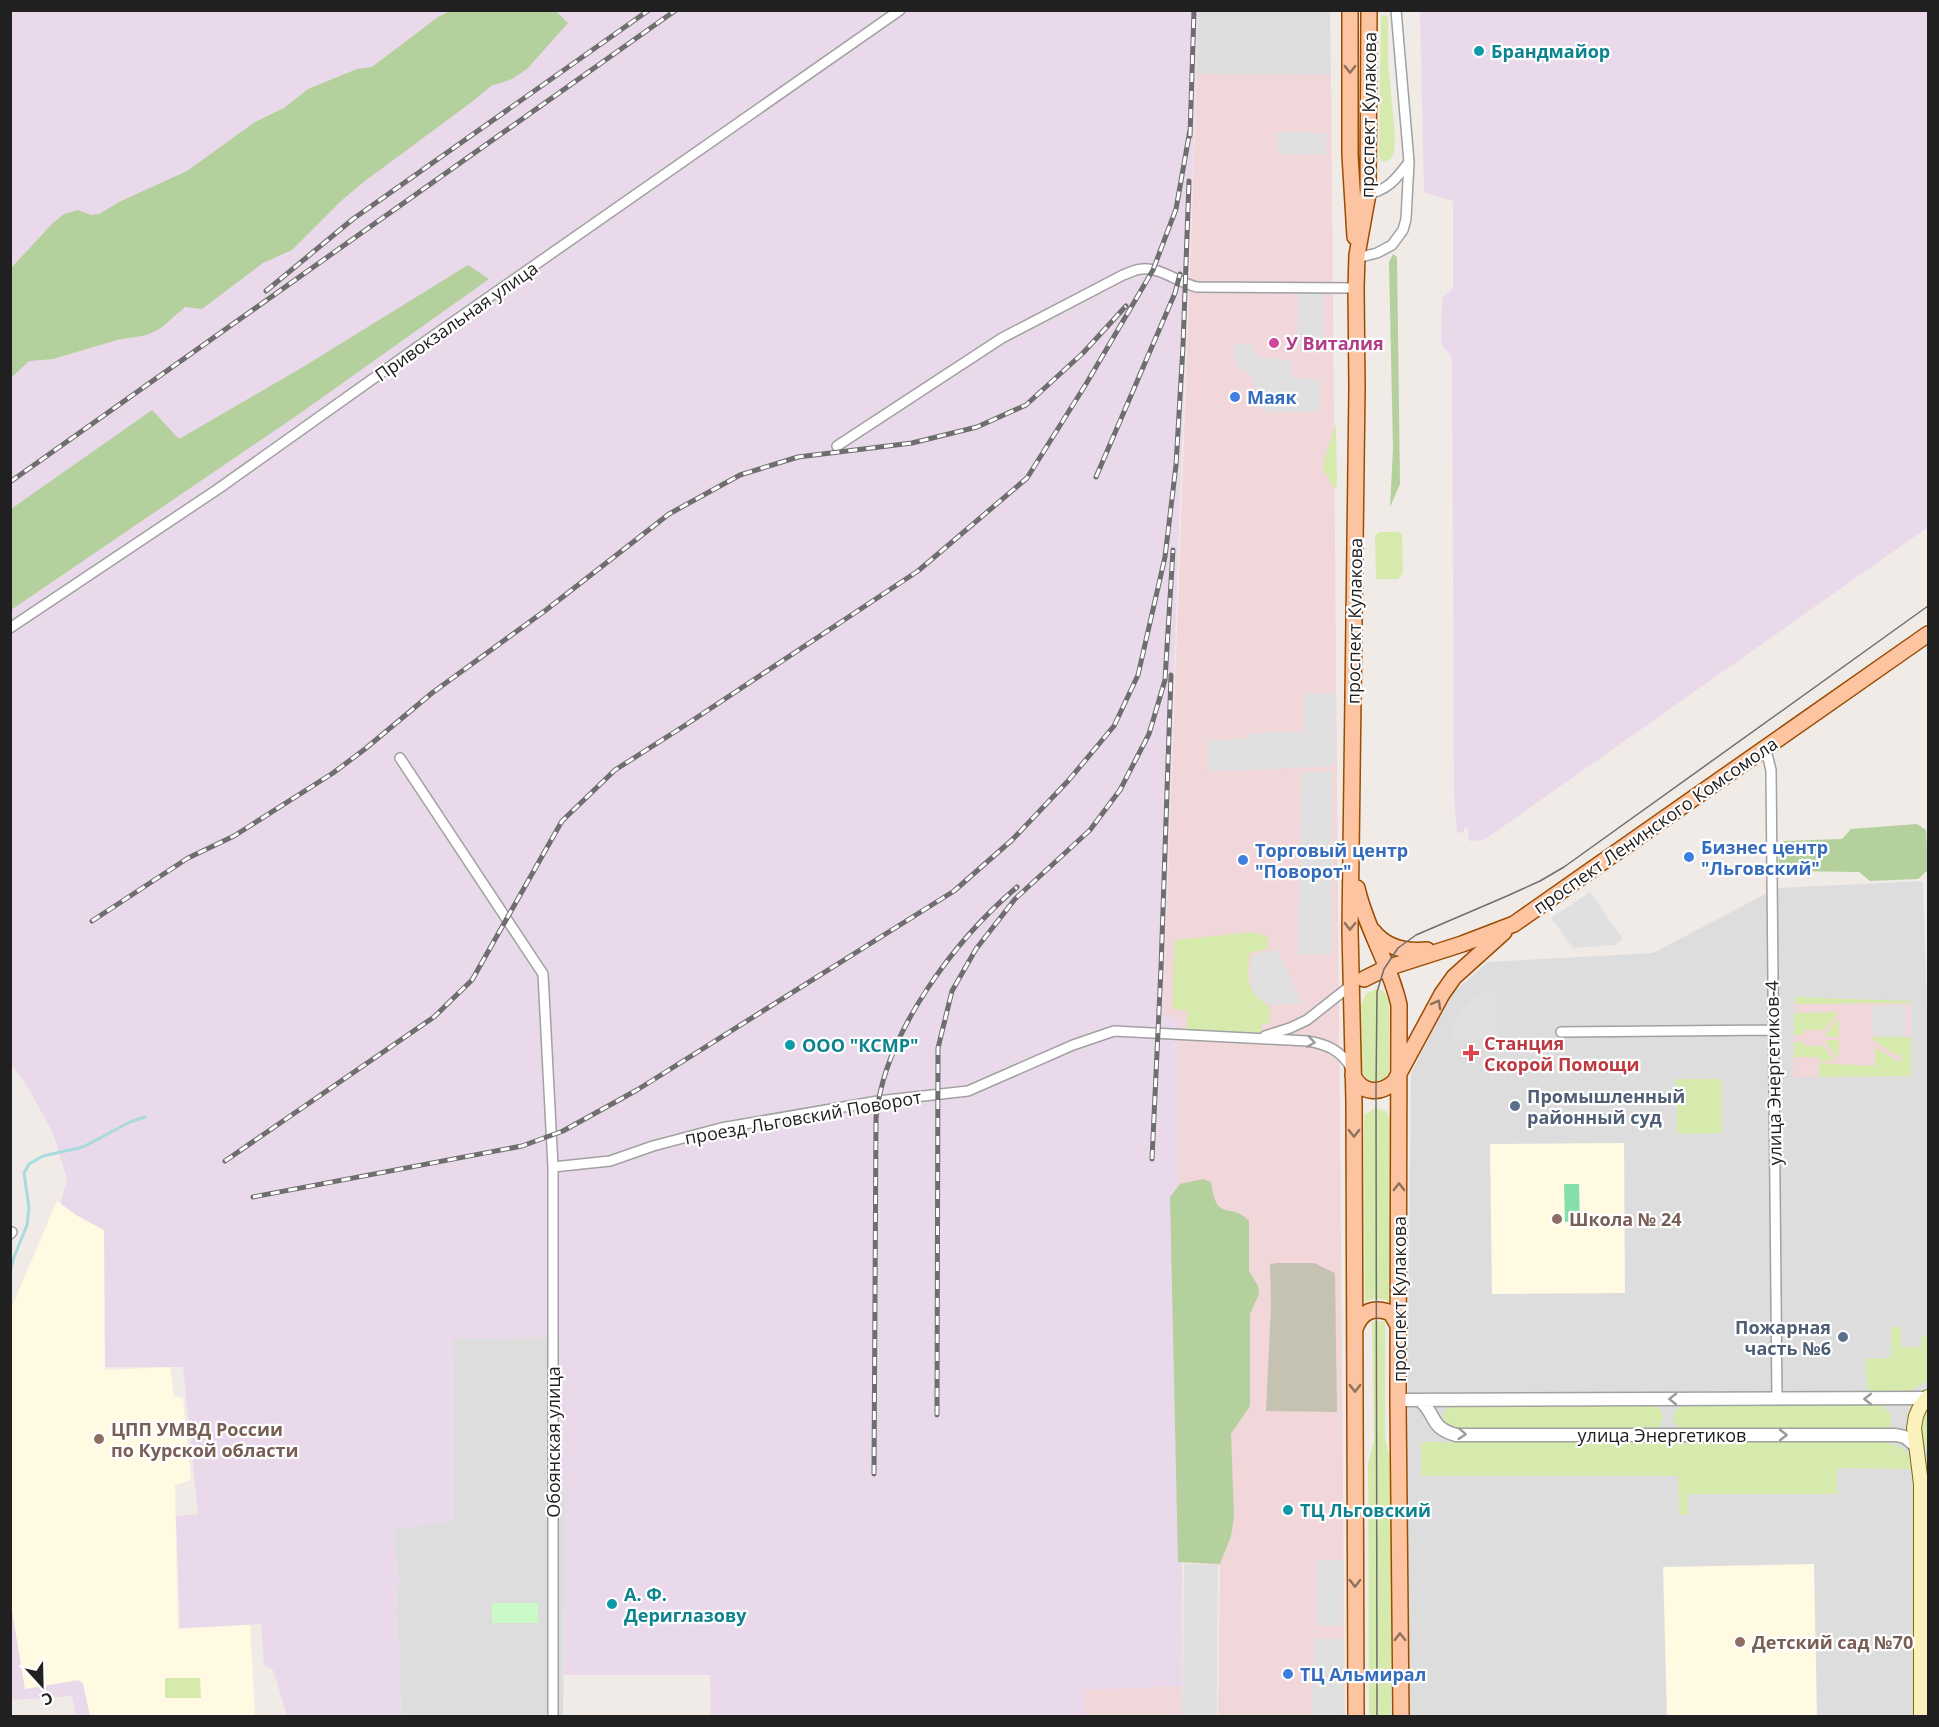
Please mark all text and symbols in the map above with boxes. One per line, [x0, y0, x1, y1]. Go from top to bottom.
street label: проспект Кулакова [1355, 32, 1381, 198]
place label: Брандмайор [1491, 39, 1610, 63]
marker: Брандмайор [1472, 44, 1486, 58]
one-way arrow [1344, 64, 1356, 73]
street label: Привокзальная улица [370, 256, 542, 386]
place label: У Виталия [1286, 331, 1384, 355]
marker: У Виталия [1267, 336, 1281, 350]
place label: Маяк [1247, 385, 1298, 409]
marker: Маяк [1228, 390, 1242, 404]
street label: проспект Кулакова [1341, 538, 1367, 704]
street label: проспект Ленинского Комсомола [1528, 731, 1782, 919]
place label: Бизнес центр "Льговский" [1701, 835, 1828, 880]
place label: Торговый центр "Поворот" [1255, 838, 1408, 883]
marker: Бизнес центр "Льговский" [1682, 850, 1696, 864]
marker: Торговый центр "Поворот" [1236, 853, 1250, 867]
one-way arrow [1344, 922, 1356, 931]
street label: улица Энергетиков-4 [1759, 980, 1787, 1166]
one-way arrow [1430, 999, 1441, 1010]
place label: Станция Скорой Помощи [1484, 1031, 1640, 1076]
place label: ООО "КСМР" [802, 1033, 919, 1057]
one-way arrow [1306, 1035, 1315, 1048]
marker: ООО "КСМР" [783, 1038, 797, 1052]
marker: Станция Скорой Помощи [1462, 1044, 1480, 1062]
street label: проезд Льговский Поворот [683, 1084, 924, 1150]
place label: Промышленный районный суд [1527, 1084, 1685, 1129]
marker: Промышленный районный суд [1508, 1099, 1522, 1113]
one-way arrow [1348, 1129, 1360, 1138]
one-way arrow [1393, 1183, 1405, 1192]
place label: Школа № 24 [1569, 1207, 1682, 1231]
marker: Школа № 24 [1550, 1212, 1564, 1226]
street label: проспект Кулакова [1387, 1216, 1411, 1382]
place label: Пожарная часть №6 [1735, 1315, 1831, 1360]
marker: Пожарная часть №6 [1836, 1330, 1850, 1344]
street label: Обоянская улица [541, 1366, 565, 1518]
one-way arrow [1349, 1383, 1361, 1392]
one-way arrow [1669, 1393, 1678, 1405]
one-way arrow [1864, 1393, 1873, 1405]
place label: ЦПП УМВД России по Курской области [111, 1417, 298, 1462]
street label: улица Энергетиков [1578, 1423, 1746, 1447]
one-way arrow [1457, 1427, 1467, 1440]
one-way arrow [1778, 1429, 1787, 1441]
marker: ЦПП УМВД России по Курской области [92, 1432, 106, 1446]
place label: ТЦ Льговский [1300, 1498, 1431, 1522]
marker: ТЦ Льговский [1281, 1503, 1295, 1517]
one-way arrow [1349, 1578, 1361, 1587]
place label: А. Ф. Дериглазову [624, 1582, 747, 1627]
marker: А. Ф. Дериглазову [605, 1597, 619, 1611]
place label: Детский сад №70 [1752, 1630, 1913, 1654]
one-way arrow [1394, 1633, 1406, 1642]
marker: Детский сад №70 [1733, 1635, 1747, 1649]
north arrow [12, 1655, 72, 1715]
place label: ТЦ Альмирал [1300, 1662, 1426, 1686]
marker: ТЦ Альмирал [1281, 1667, 1295, 1681]
text: С [39, 1687, 56, 1711]

